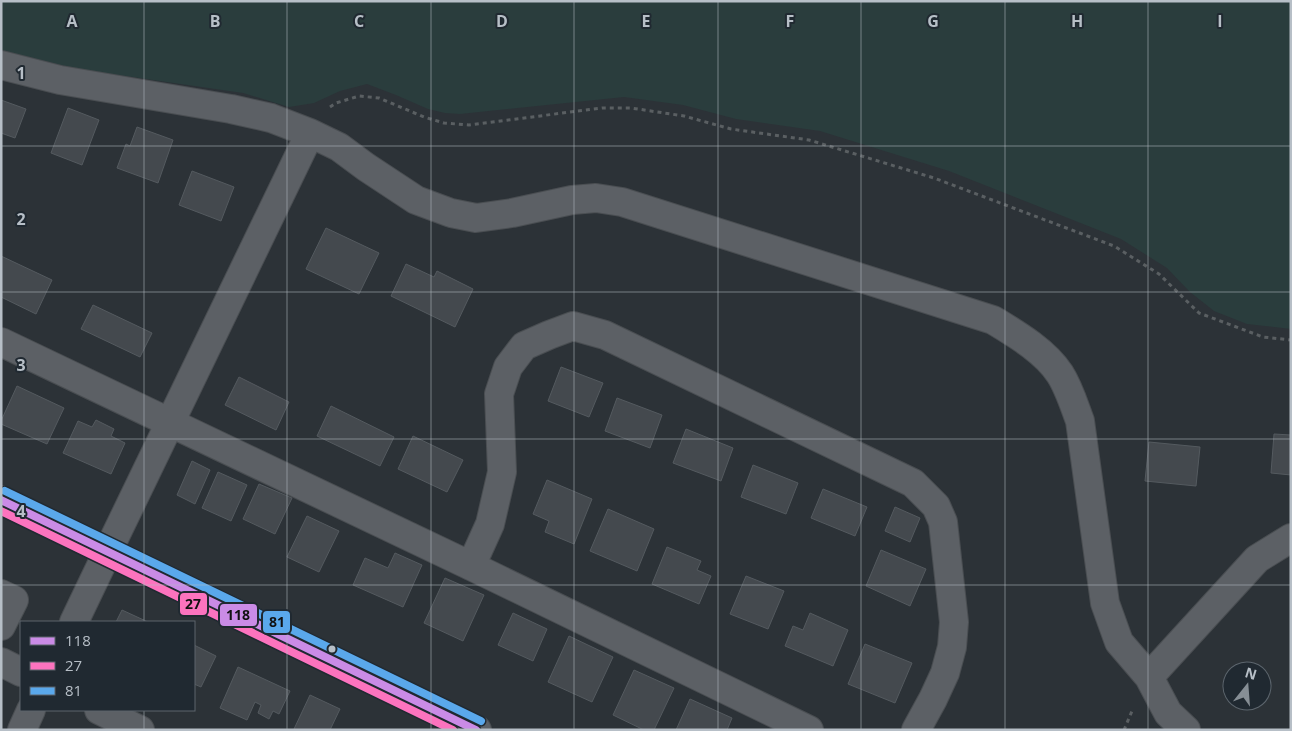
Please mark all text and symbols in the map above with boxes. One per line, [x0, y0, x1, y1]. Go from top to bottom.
text: A [66, 10, 78, 32]
text: B [210, 10, 220, 32]
text: C [354, 10, 364, 32]
text: D [496, 10, 508, 32]
text: E [642, 10, 651, 32]
text: F [786, 10, 794, 32]
text: G [927, 10, 939, 32]
text: H [1071, 10, 1083, 32]
text: I [1217, 10, 1223, 32]
text: 1 [16, 62, 26, 84]
text: 2 [16, 208, 26, 230]
text: 3 [16, 354, 26, 376]
text: 4 [16, 500, 26, 522]
line badge: 27 [179, 592, 208, 616]
text: 27 [185, 594, 201, 613]
line badge: 118 [219, 603, 258, 627]
text: 118 [226, 605, 250, 624]
line badge: 81 [262, 610, 291, 634]
text: 81 [269, 612, 285, 631]
legend [20, 621, 195, 711]
text: 118 [65, 630, 91, 650]
unlabelled marker [327, 644, 337, 654]
text: 27 [65, 655, 82, 675]
north arrow [1222, 661, 1272, 711]
text: N [1243, 662, 1259, 684]
text: 81 [65, 680, 82, 700]

